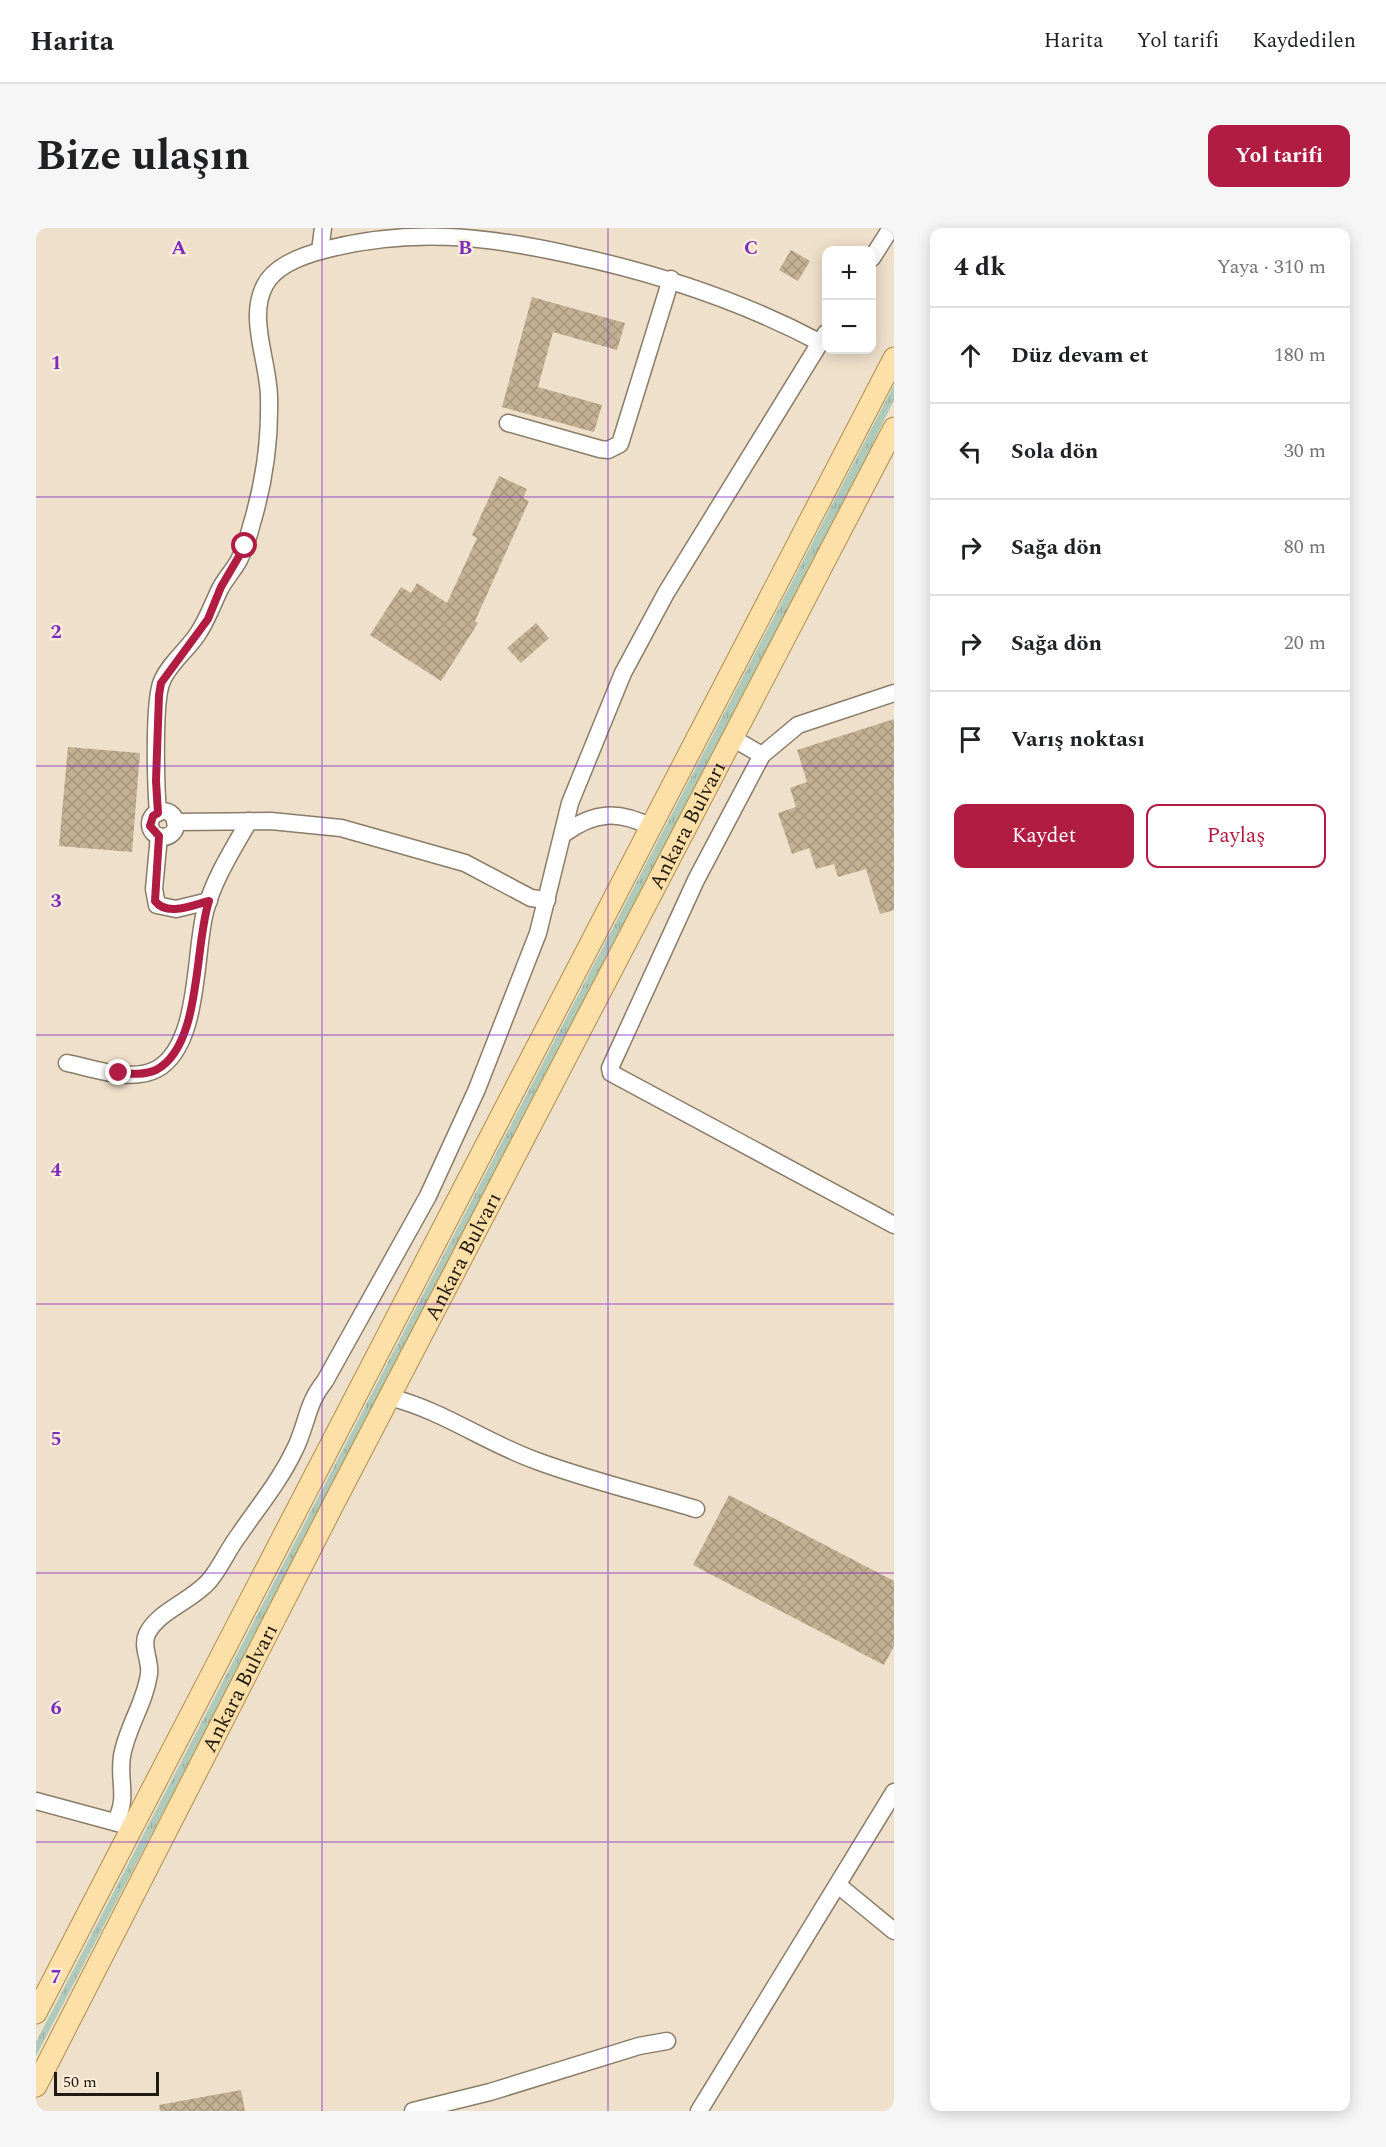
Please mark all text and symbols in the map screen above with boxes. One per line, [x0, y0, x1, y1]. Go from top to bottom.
text: Harita [30, 20, 114, 63]
text: Harita [1044, 25, 1104, 57]
text: Yol tarifi [1137, 25, 1219, 57]
text: Kaydedilen [1252, 25, 1356, 57]
text: Bize ulaşın [36, 125, 250, 188]
button: Yol tarifi [1208, 125, 1350, 187]
text: A [171, 233, 187, 263]
text: B [458, 233, 472, 263]
text: C [744, 233, 758, 263]
map controls [822, 246, 876, 354]
button: + [822, 246, 876, 300]
text: 4 dk [954, 247, 1006, 287]
text: Yaya · 310 m [1217, 252, 1326, 282]
button: − [822, 300, 876, 354]
icon: ahead [954, 339, 987, 372]
text: Düz devam et [1011, 339, 1149, 372]
text: 180 m [1274, 340, 1326, 370]
text: 1 [50, 348, 62, 378]
icon: left [954, 435, 987, 468]
text: Sola dön [1011, 435, 1098, 468]
text: 30 m [1284, 436, 1326, 466]
icon: right [954, 531, 987, 564]
text: Sağa dön [1011, 531, 1102, 564]
route start [231, 532, 257, 558]
text: 80 m [1284, 532, 1326, 562]
text: 2 [50, 617, 62, 647]
icon: right [954, 627, 987, 660]
text: Sağa dön [1011, 627, 1102, 660]
text: 20 m [1284, 628, 1326, 658]
icon: arrive [954, 723, 987, 756]
text: Varış noktası [1011, 723, 1145, 756]
street label: Ankara Bulvarı [641, 756, 735, 896]
button: Kaydet [954, 804, 1134, 868]
button: Paylaş [1146, 804, 1326, 868]
text: 3 [50, 886, 62, 916]
route end [105, 1059, 131, 1085]
text: 4 [50, 1155, 62, 1185]
street label: Ankara Bulvarı [417, 1187, 510, 1327]
text: 5 [50, 1424, 62, 1454]
street label: Ankara Bulvarı [194, 1618, 287, 1758]
text: 6 [50, 1693, 62, 1723]
text: 7 [50, 1962, 62, 1992]
scale bar [54, 2069, 159, 2096]
text: 50 m [63, 2070, 97, 2094]

